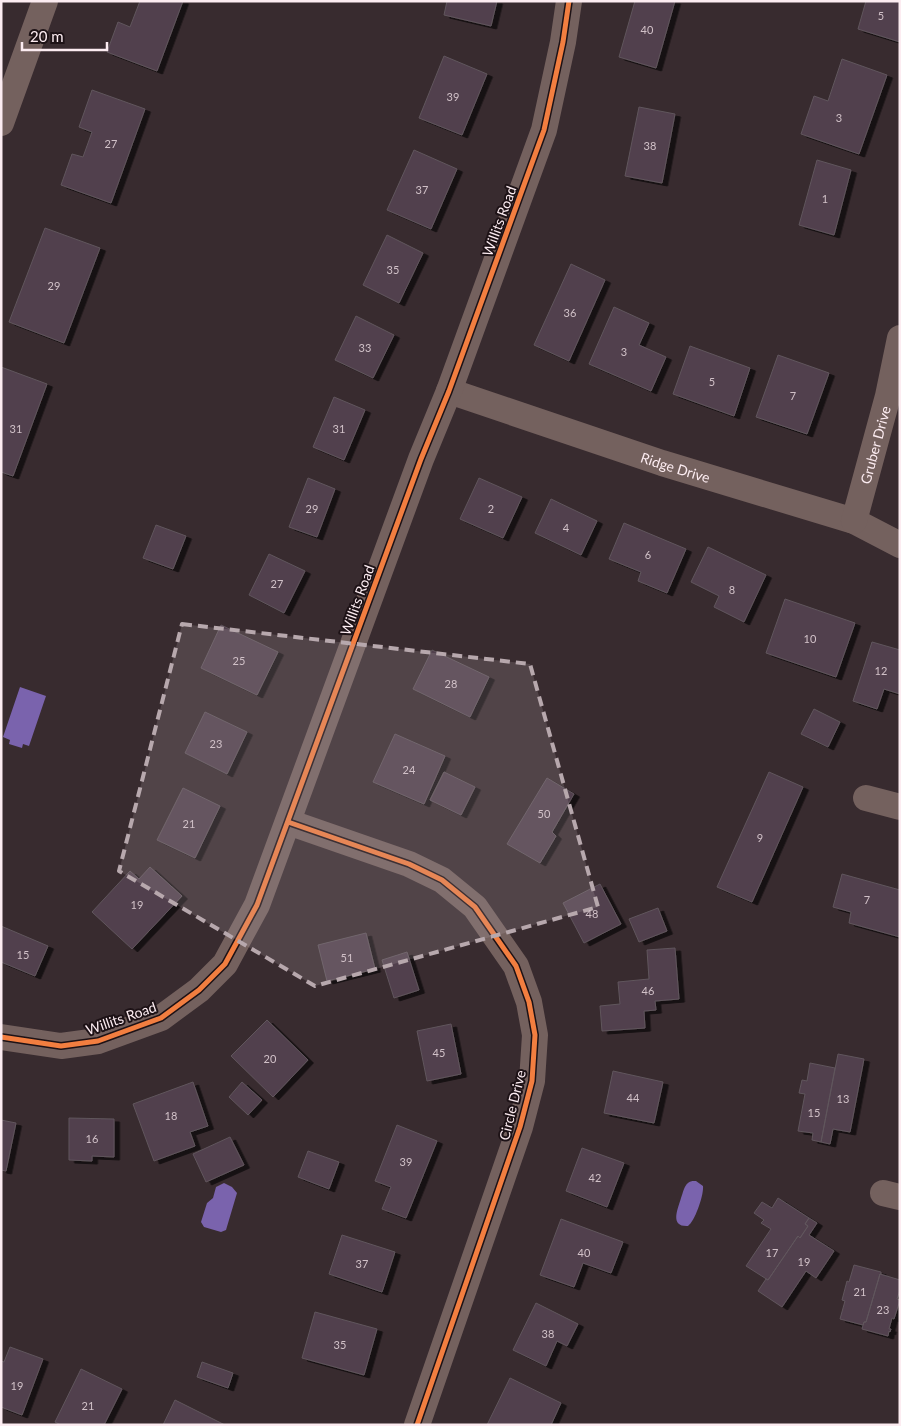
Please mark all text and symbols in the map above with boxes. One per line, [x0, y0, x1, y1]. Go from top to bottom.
house number: 5 [878, 9, 884, 22]
scale bar [22, 20, 108, 52]
house number: 40 [641, 23, 654, 36]
text: 20 m [30, 27, 64, 45]
house number: 39 [447, 90, 459, 103]
house number: 3 [836, 111, 842, 124]
house number: 27 [105, 137, 117, 150]
house number: 38 [644, 139, 656, 152]
house number: 37 [416, 183, 428, 196]
street label: Willits Road [478, 184, 520, 258]
house number: 1 [822, 192, 828, 205]
house number: 35 [387, 263, 399, 276]
house number: 29 [48, 279, 60, 292]
house number: 36 [564, 306, 576, 319]
house number: 33 [359, 341, 371, 354]
house number: 3 [621, 345, 627, 358]
house number: 5 [709, 375, 715, 388]
house number: 7 [790, 389, 796, 402]
street label: Gruber Drive [856, 404, 893, 486]
house number: 31 [10, 422, 22, 435]
house number: 31 [333, 422, 345, 435]
street label: Ridge Drive [639, 448, 712, 486]
house number: 29 [306, 502, 318, 515]
house number: 2 [488, 502, 494, 515]
house number: 4 [563, 521, 570, 534]
house number: 6 [645, 548, 651, 561]
street label: Willits Road [336, 563, 378, 637]
house number: 27 [271, 577, 283, 590]
house number: 8 [729, 583, 735, 596]
house number: 10 [804, 632, 817, 645]
house number: 25 [233, 654, 245, 667]
house number: 12 [875, 664, 887, 677]
house number: 28 [445, 677, 457, 690]
house number: 23 [210, 737, 222, 750]
house number: 24 [403, 763, 416, 776]
house number: 50 [538, 807, 551, 820]
house number: 21 [183, 817, 195, 830]
house number: 9 [757, 831, 763, 844]
house number: 7 [864, 893, 870, 906]
house number: 19 [131, 898, 143, 911]
house number: 48 [586, 907, 598, 920]
house number: 15 [17, 948, 29, 961]
house number: 51 [341, 951, 353, 964]
house number: 46 [642, 984, 654, 997]
street label: Willits Road [83, 998, 159, 1038]
house number: 45 [433, 1046, 445, 1059]
house number: 20 [264, 1052, 277, 1065]
street label: Circle Drive [495, 1068, 529, 1142]
house number: 44 [627, 1091, 640, 1104]
house number: 13 [837, 1092, 849, 1105]
house number: 15 [808, 1106, 820, 1119]
house number: 18 [165, 1109, 177, 1122]
house number: 16 [86, 1132, 98, 1145]
house number: 39 [400, 1155, 412, 1168]
house number: 42 [589, 1171, 601, 1184]
house number: 40 [578, 1246, 591, 1259]
house number: 17 [766, 1246, 778, 1259]
house number: 19 [798, 1255, 810, 1268]
house number: 37 [356, 1257, 368, 1270]
house number: 21 [854, 1285, 866, 1298]
house number: 23 [877, 1303, 889, 1316]
house number: 38 [542, 1327, 554, 1340]
house number: 35 [334, 1338, 346, 1351]
house number: 19 [11, 1379, 23, 1392]
house number: 21 [82, 1399, 94, 1412]

